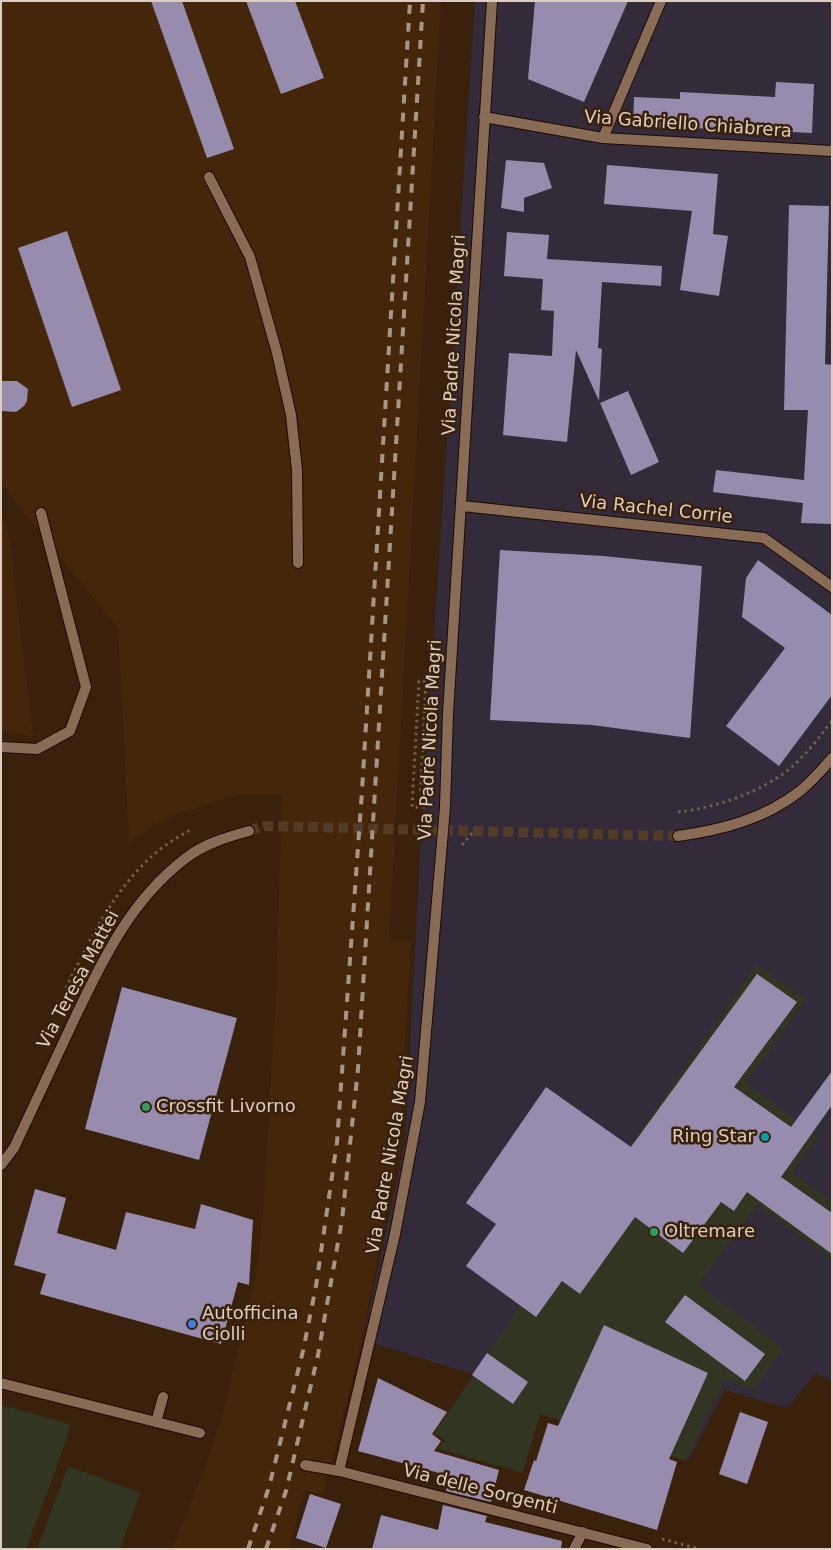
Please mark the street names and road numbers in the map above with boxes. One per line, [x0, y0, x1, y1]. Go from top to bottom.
street label: Via Gabriello Chiabrera [583, 107, 793, 143]
street label: Via Padre Nicola Magri [439, 234, 471, 436]
street label: Via Rachel Corrie [578, 491, 734, 529]
street label: Via Padre Nicola Magri [415, 639, 447, 841]
street label: Via Teresa Mattei [33, 907, 125, 1053]
street label: Via Padre Nicola Magri [363, 1054, 419, 1256]
street label: Via delle Sorgenti [401, 1460, 559, 1520]

